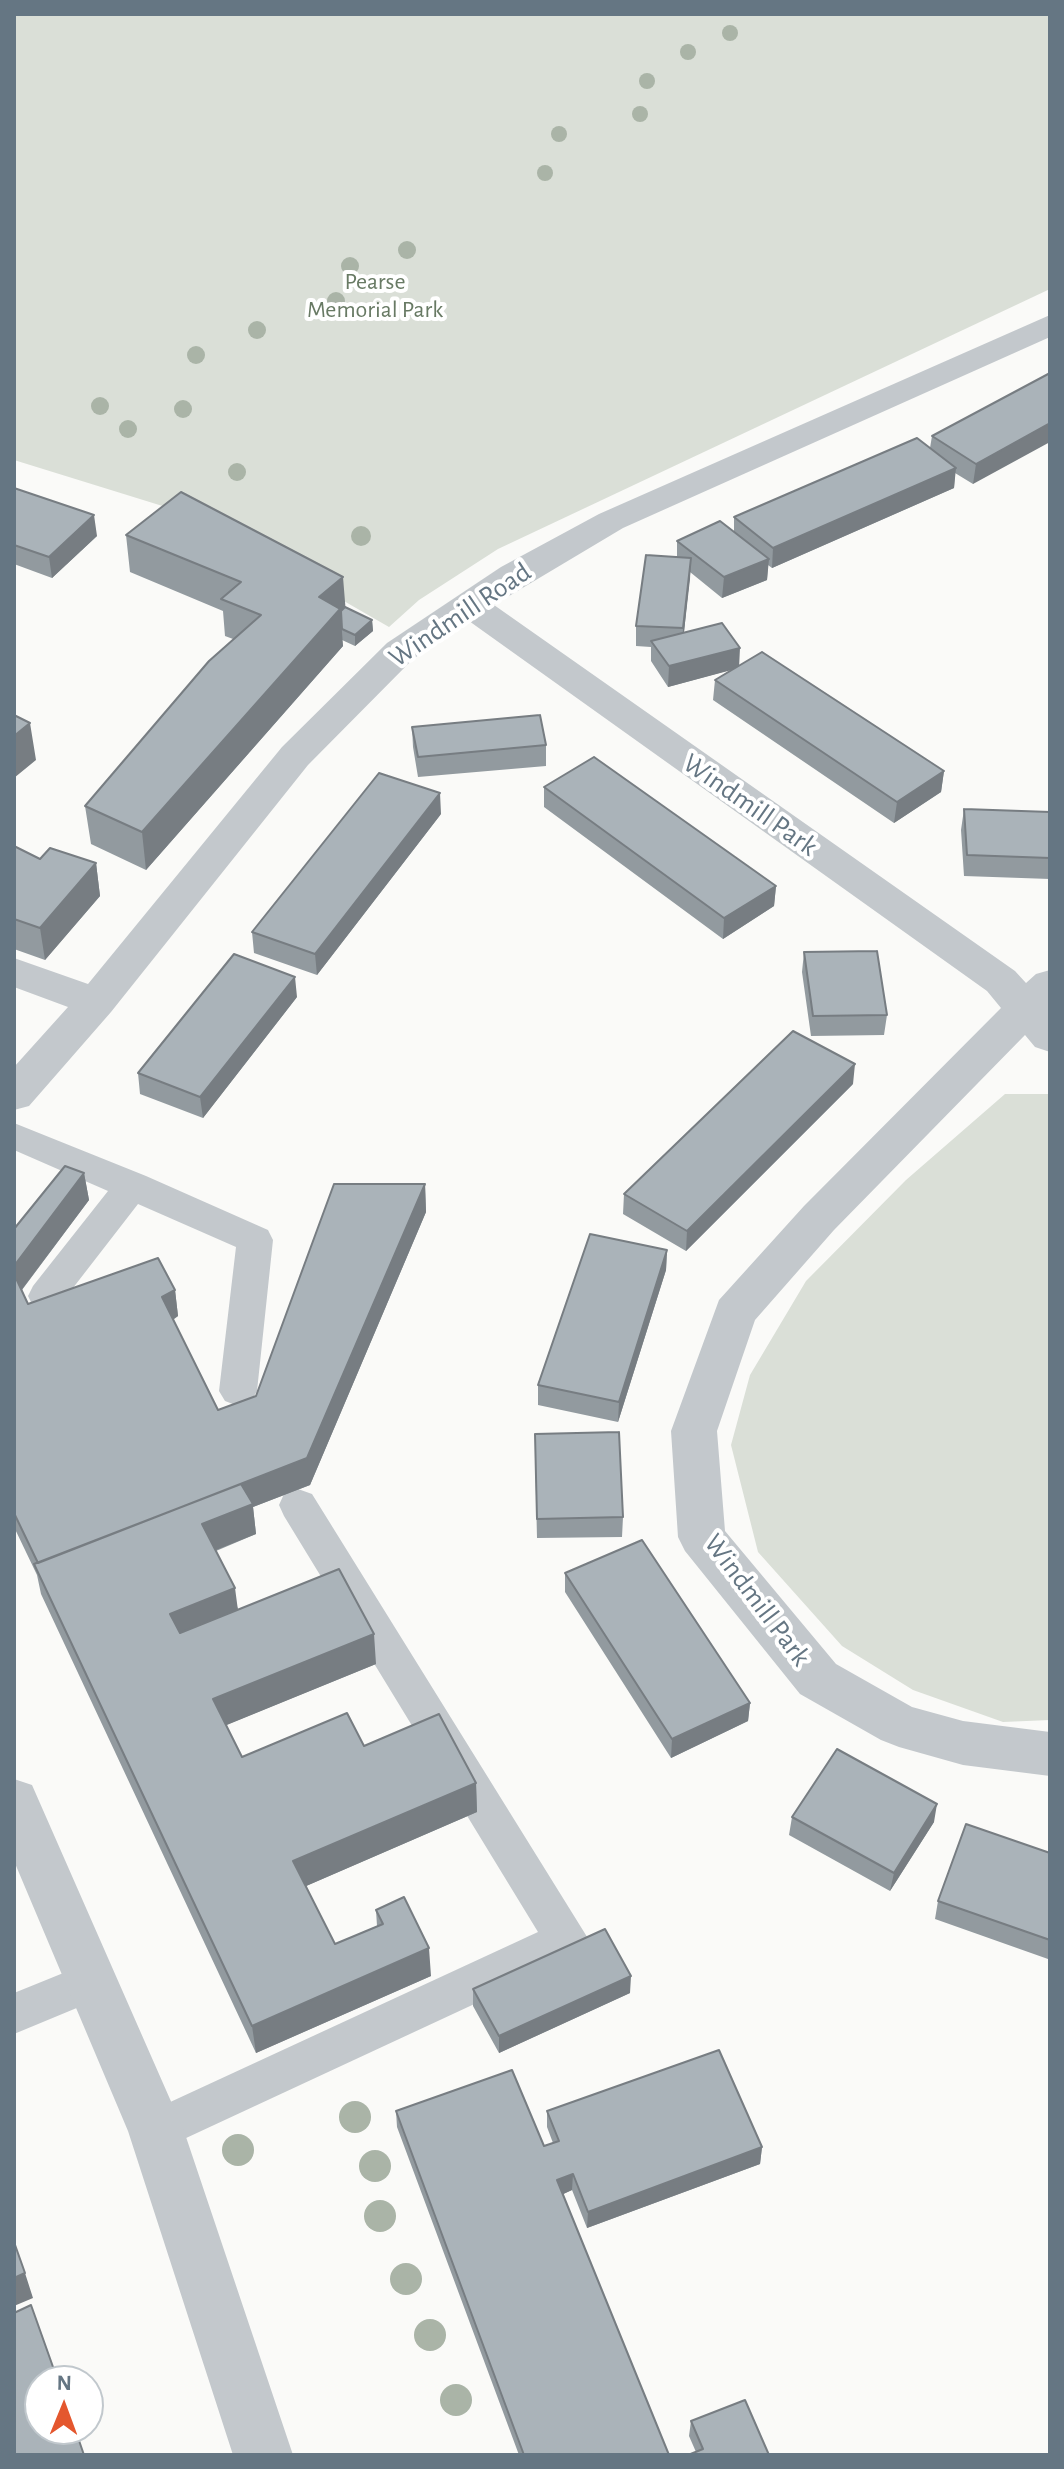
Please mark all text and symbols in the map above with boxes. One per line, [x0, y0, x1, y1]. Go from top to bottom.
park label: Pearse Memorial Park [307, 268, 443, 324]
street label: Windmill Road [383, 555, 537, 675]
street label: Windmill Park [676, 746, 824, 864]
street label: Windmill Park [696, 1527, 818, 1673]
north arrow [24, 2365, 104, 2445]
text: N [57, 2372, 72, 2394]

